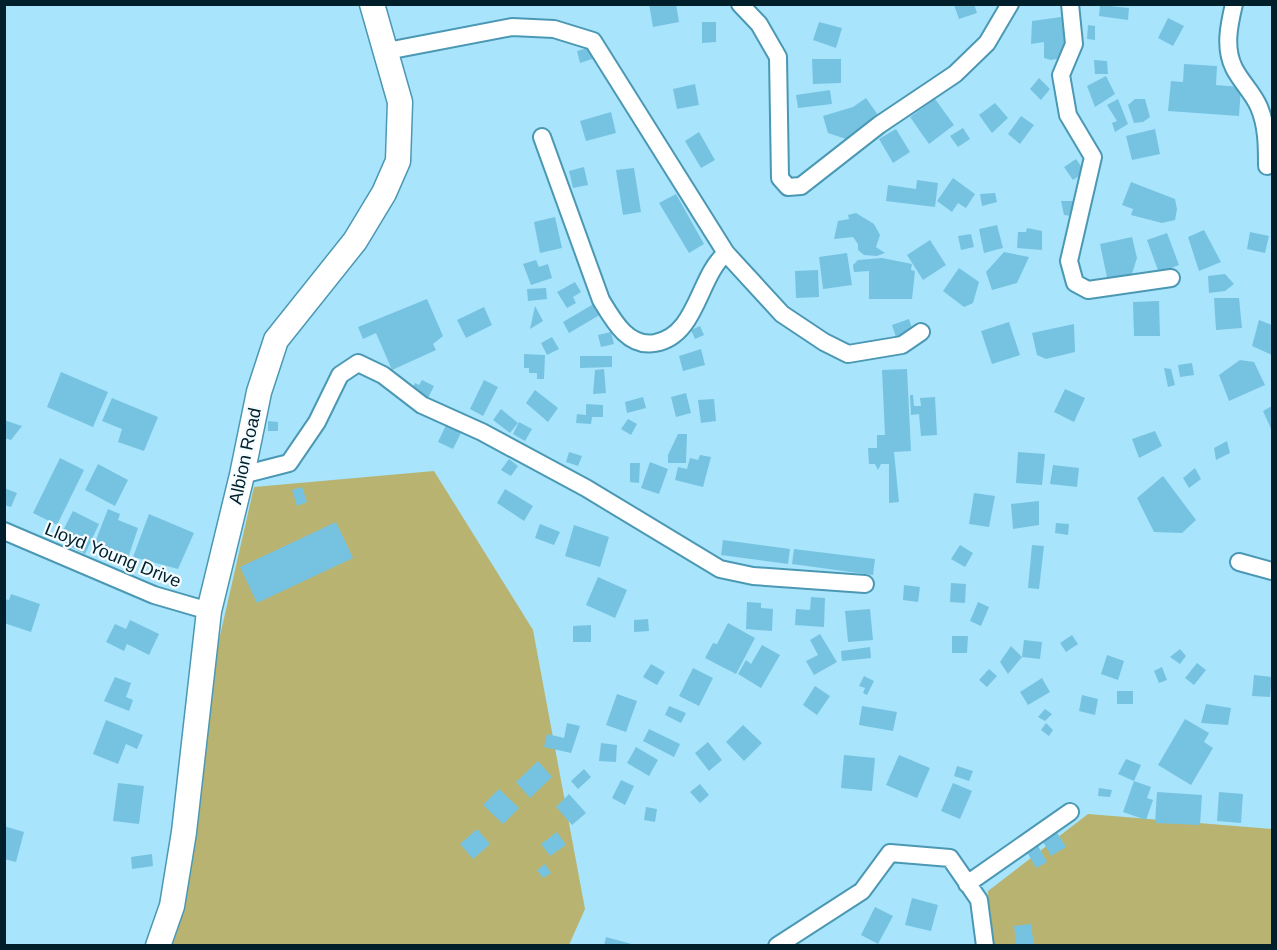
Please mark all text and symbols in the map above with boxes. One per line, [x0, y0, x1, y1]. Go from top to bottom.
street label: Albion Road [225, 406, 265, 506]
street label: Lloyd Young Drive [42, 519, 184, 591]

